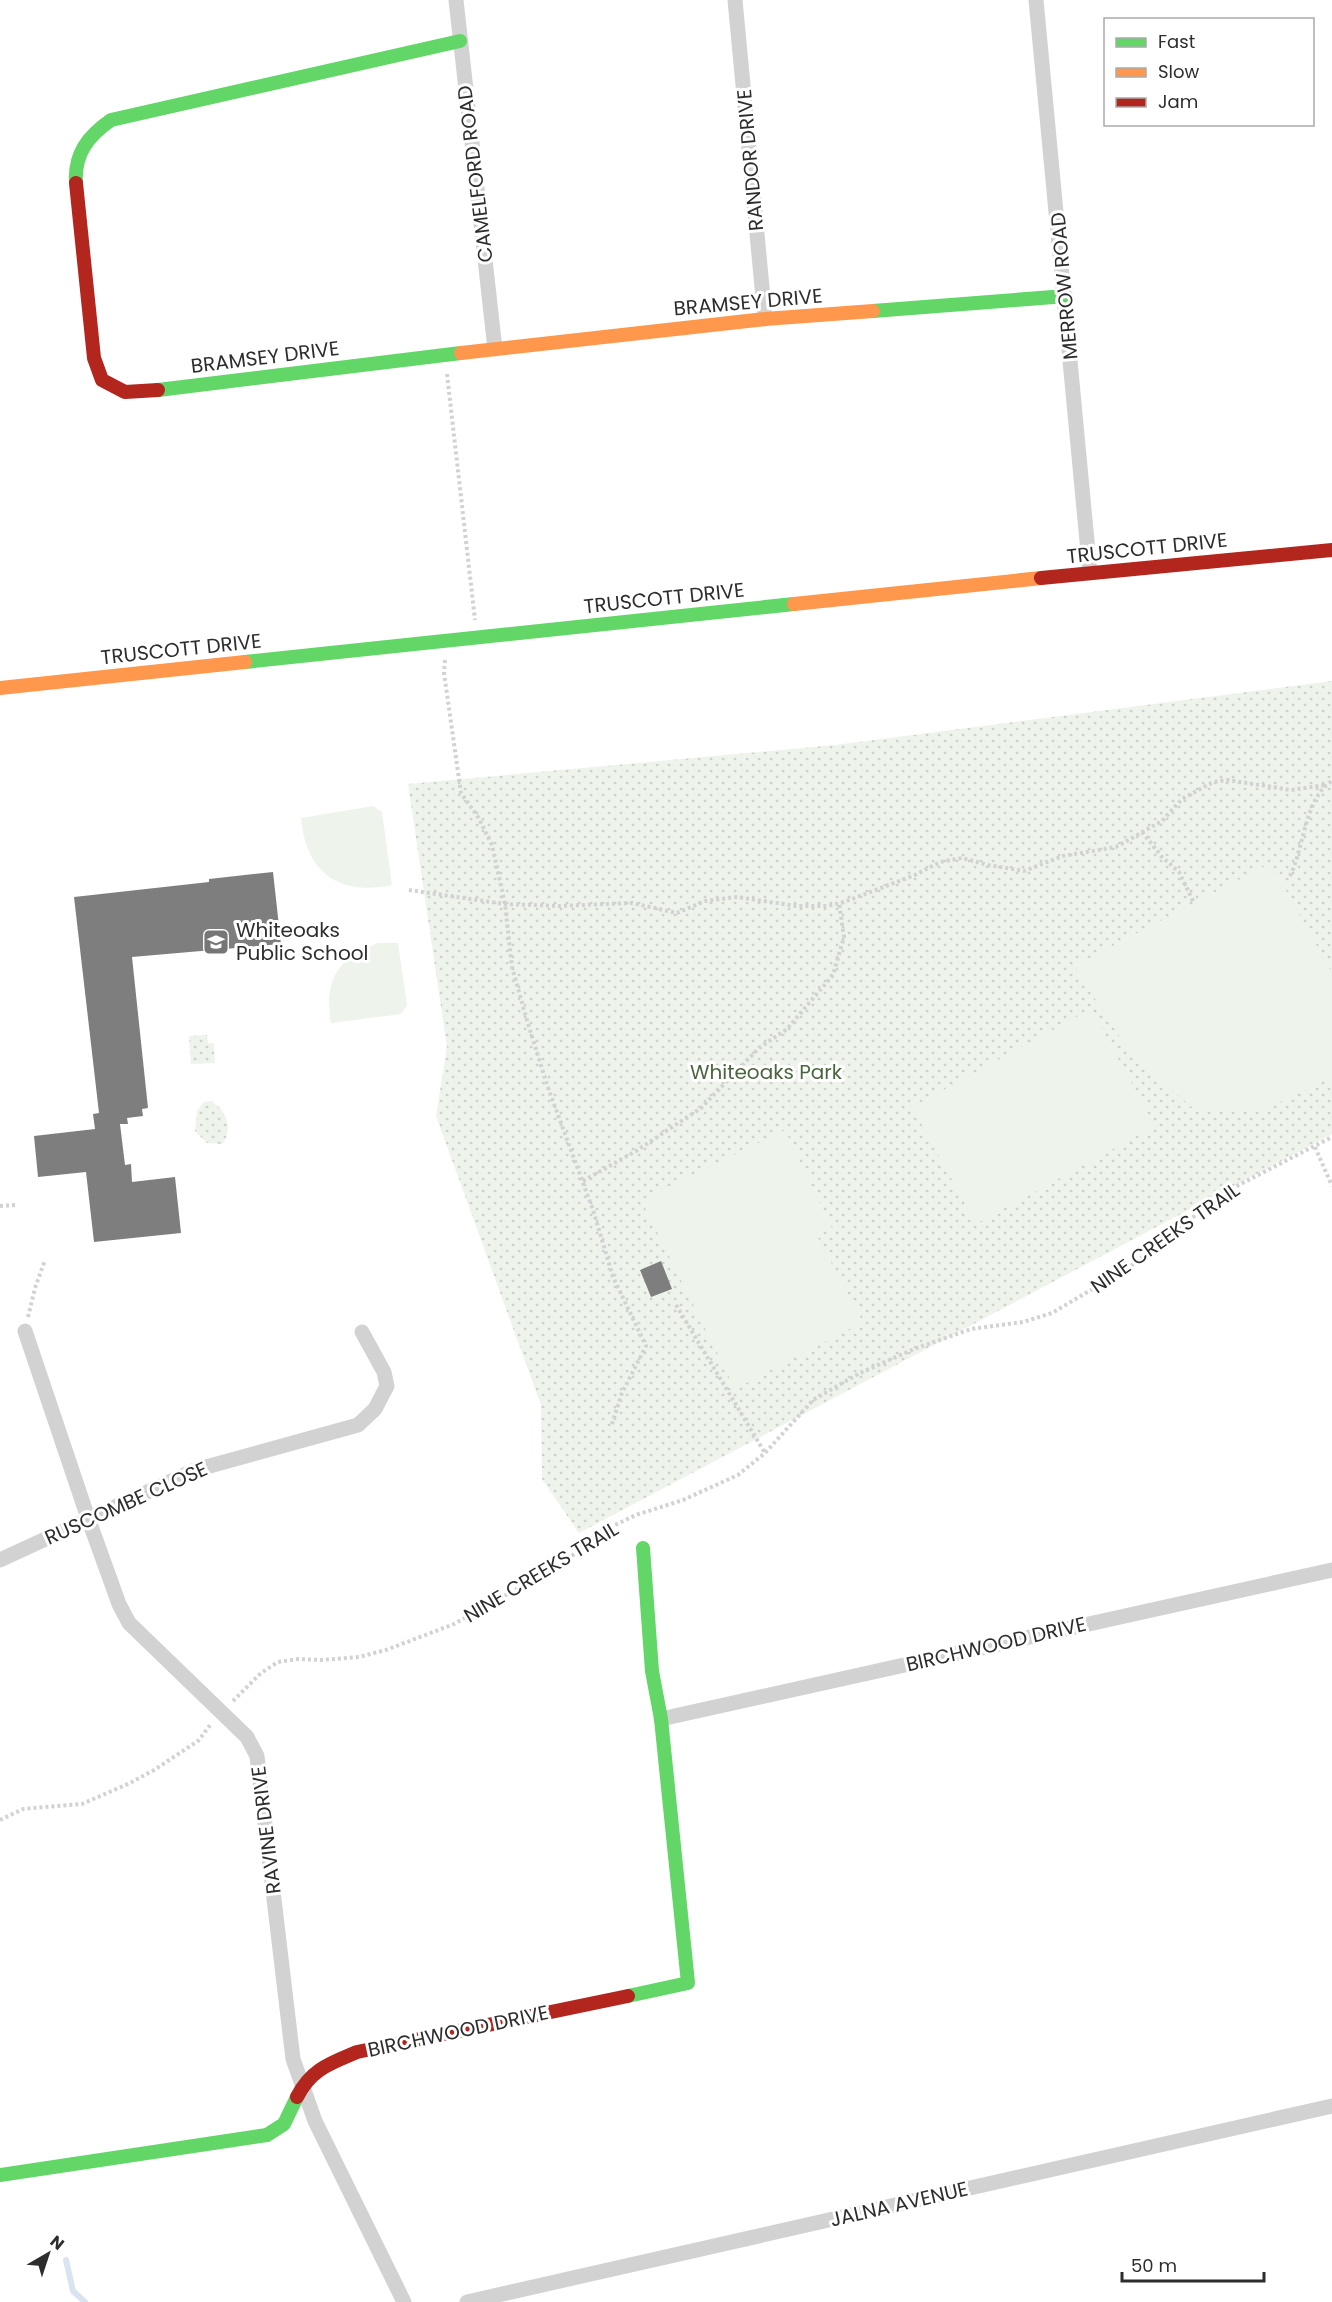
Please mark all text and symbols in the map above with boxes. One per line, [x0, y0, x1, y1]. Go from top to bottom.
legend [1104, 18, 1314, 126]
text: Fast [1158, 29, 1195, 54]
text: Slow [1158, 59, 1200, 84]
street label: CAMELFORD ROAD [450, 84, 500, 264]
street label: RANDOR DRIVE [730, 88, 770, 232]
text: Jam [1158, 89, 1198, 114]
street label: MERROW ROAD [1044, 211, 1084, 361]
street label: BRAMSEY DRIVE [672, 282, 824, 322]
street label: BRAMSEY DRIVE [189, 334, 341, 380]
street label: TRUSCOTT DRIVE [1065, 526, 1229, 570]
street label: TRUSCOTT DRIVE [582, 576, 746, 620]
street label: TRUSCOTT DRIVE [99, 627, 263, 671]
place label: Whiteoaks Public School [236, 916, 368, 967]
school or university icon: Whiteoaks Public School [201, 927, 231, 957]
park label: Whiteoaks Park [690, 1058, 843, 1086]
street label: NINE CREEKS TRAIL [1085, 1176, 1245, 1300]
street label: RUSCOMBE CLOSE [40, 1455, 212, 1551]
street label: NINE CREEKS TRAIL [458, 1515, 624, 1629]
street label: BIRCHWOOD DRIVE [903, 1610, 1089, 1678]
street label: RAVINE DRIVE [244, 1764, 288, 1896]
street label: BIRCHWOOD DRIVE [365, 1998, 551, 2064]
street label: JALNA AVENUE [827, 2175, 971, 2233]
north arrow [18, 2224, 78, 2284]
text: N [45, 2230, 69, 2255]
scale bar [1122, 2245, 1264, 2283]
text: 50 m [1131, 2253, 1177, 2278]

